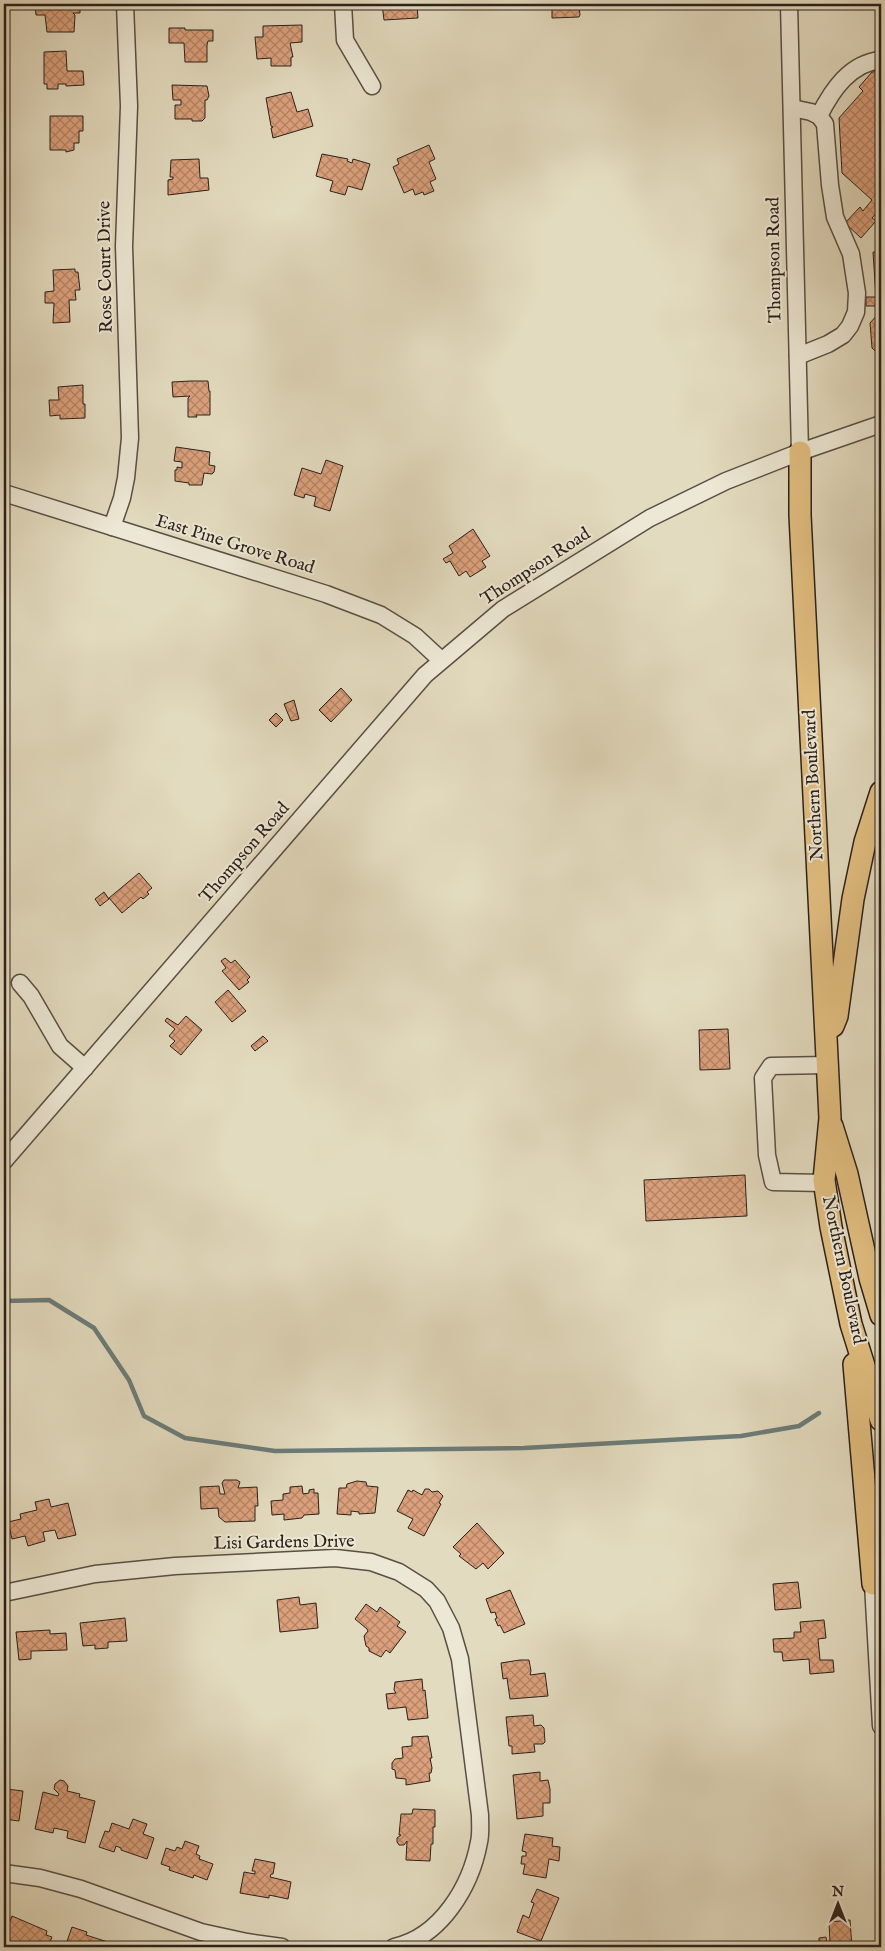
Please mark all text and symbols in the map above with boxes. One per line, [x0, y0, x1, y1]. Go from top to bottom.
street label: Thompson Road [762, 196, 788, 323]
street label: Rose Court Drive [93, 201, 119, 333]
street label: East Pine Grove Road [153, 510, 318, 580]
street label: Thompson Road [477, 523, 596, 611]
street label: Northern Boulevard [799, 708, 829, 861]
street label: Thompson Road [195, 798, 295, 908]
street label: Northern Boulevard [816, 1194, 870, 1347]
street label: Lisi Gardens Drive [213, 1530, 355, 1556]
north arrow [812, 1878, 862, 1928]
text: N [831, 1883, 844, 1901]

